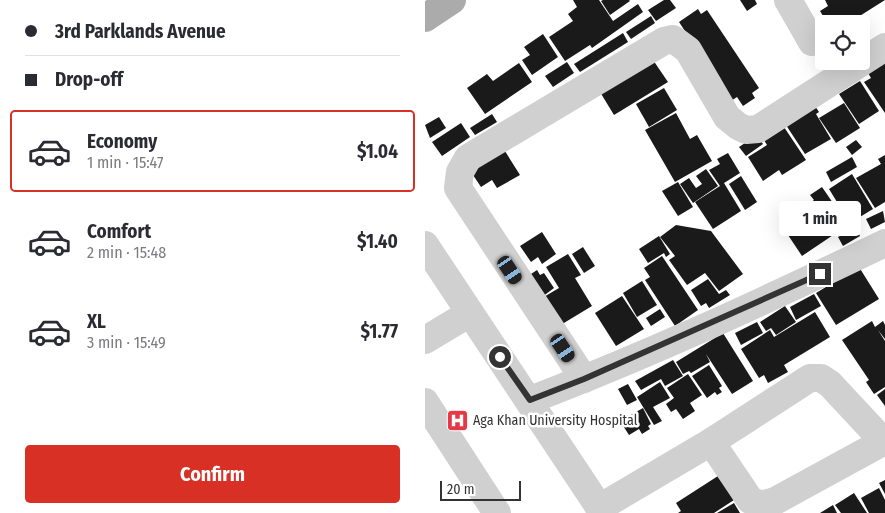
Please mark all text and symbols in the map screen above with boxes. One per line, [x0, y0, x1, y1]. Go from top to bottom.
map controls [815, 15, 870, 70]
button: locate [815, 15, 870, 70]
text: 3rd Parklands Avenue [55, 20, 226, 43]
text: Drop-off [55, 68, 123, 91]
icon: car [27, 129, 72, 174]
text: Economy [87, 130, 157, 153]
text: $1.04 [357, 140, 398, 163]
text: 1 min · 15:47 [87, 153, 164, 172]
callout: 1 min [779, 202, 861, 236]
text: 1 min [803, 209, 837, 228]
icon: car [27, 219, 72, 264]
text: Comfort [87, 220, 151, 243]
text: $1.40 [357, 230, 398, 253]
text: 2 min · 15:48 [87, 243, 166, 262]
car [495, 253, 524, 287]
route end [809, 263, 831, 285]
icon: car [27, 309, 72, 354]
text: XL [87, 310, 106, 333]
text: $1.77 [361, 320, 398, 343]
car [548, 331, 577, 365]
text: 3 min · 15:49 [87, 333, 166, 352]
route start [489, 346, 511, 368]
hospital icon: Aga Khan University Hospital [445, 408, 469, 432]
place label: Aga Khan University Hospital [473, 412, 638, 429]
button: Confirm [25, 445, 400, 503]
scale bar [440, 478, 521, 501]
text: 20 m [447, 481, 475, 498]

